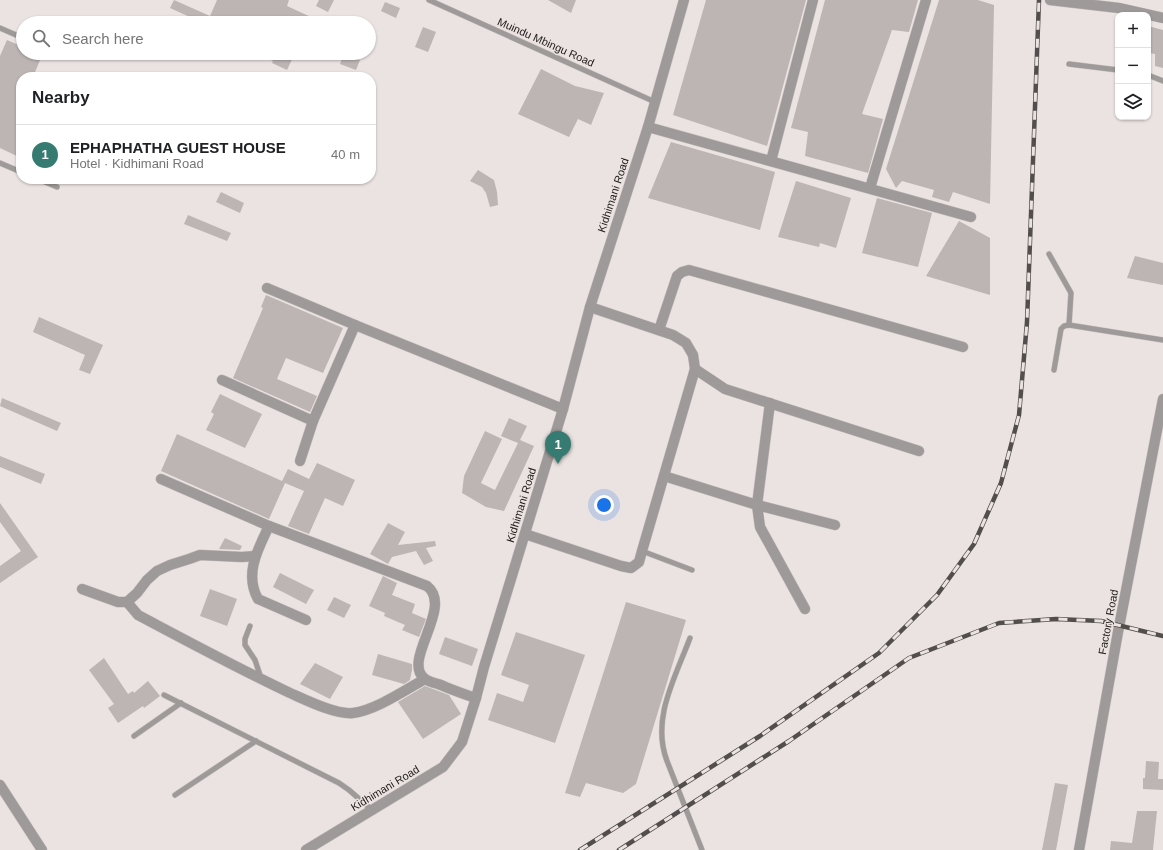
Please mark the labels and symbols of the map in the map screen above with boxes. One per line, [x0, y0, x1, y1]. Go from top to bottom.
street label: Muindu Mbingu Road [496, 15, 596, 69]
street label: Kidhimani Road [595, 156, 631, 234]
pin: 1 [545, 431, 571, 464]
street label: Kidhimani Road [504, 466, 538, 544]
your location [594, 495, 614, 515]
street label: Factory Road [1096, 588, 1120, 656]
street label: Kidhimani Road [349, 763, 421, 813]

